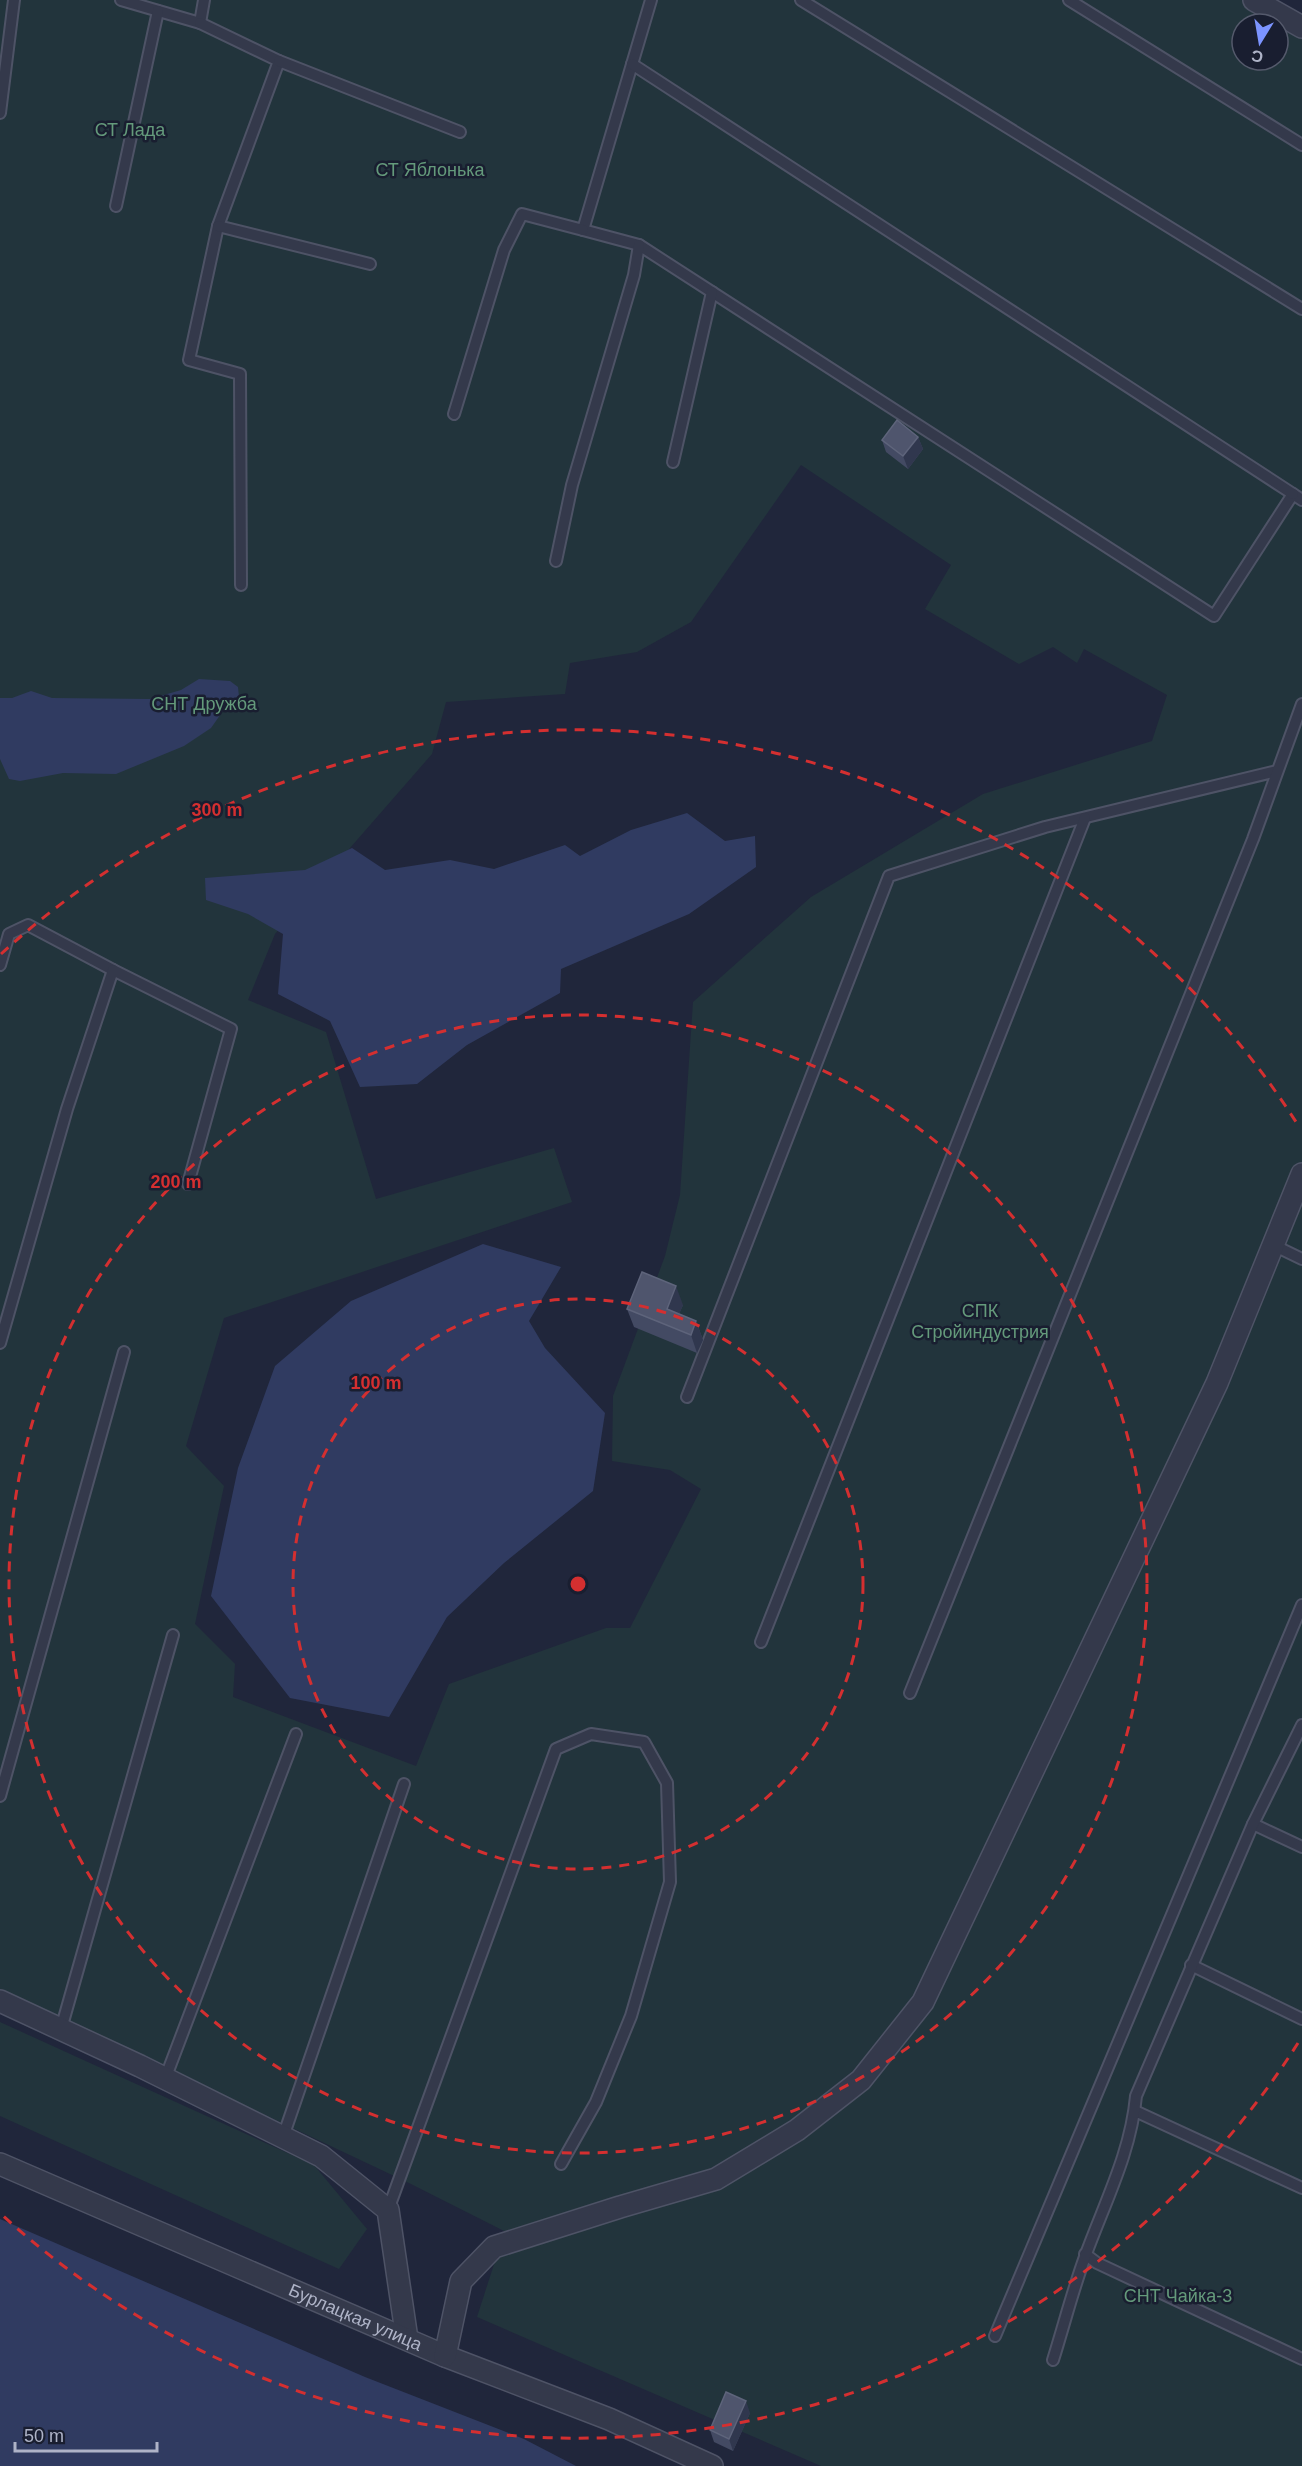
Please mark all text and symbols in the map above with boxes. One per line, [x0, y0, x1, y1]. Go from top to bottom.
north arrow [1230, 12, 1290, 72]
text: С [1250, 47, 1265, 66]
park label: СТ Лада [95, 120, 166, 140]
park label: СТ Яблонька [375, 160, 486, 180]
park label: СНТ Дружба [151, 694, 258, 714]
text: 300 m [191, 800, 243, 820]
text: 200 m [150, 1172, 202, 1192]
park label: СПК Стройиндустрия [911, 1301, 1049, 1342]
text: 100 m [350, 1373, 402, 1393]
centre of rings [568, 1574, 588, 1594]
street label: Бурлацкая улица [286, 2280, 426, 2355]
park label: СНТ Чайка-3 [1124, 2286, 1232, 2306]
scale bar [15, 2415, 158, 2453]
text: 50 m [24, 2426, 64, 2446]

